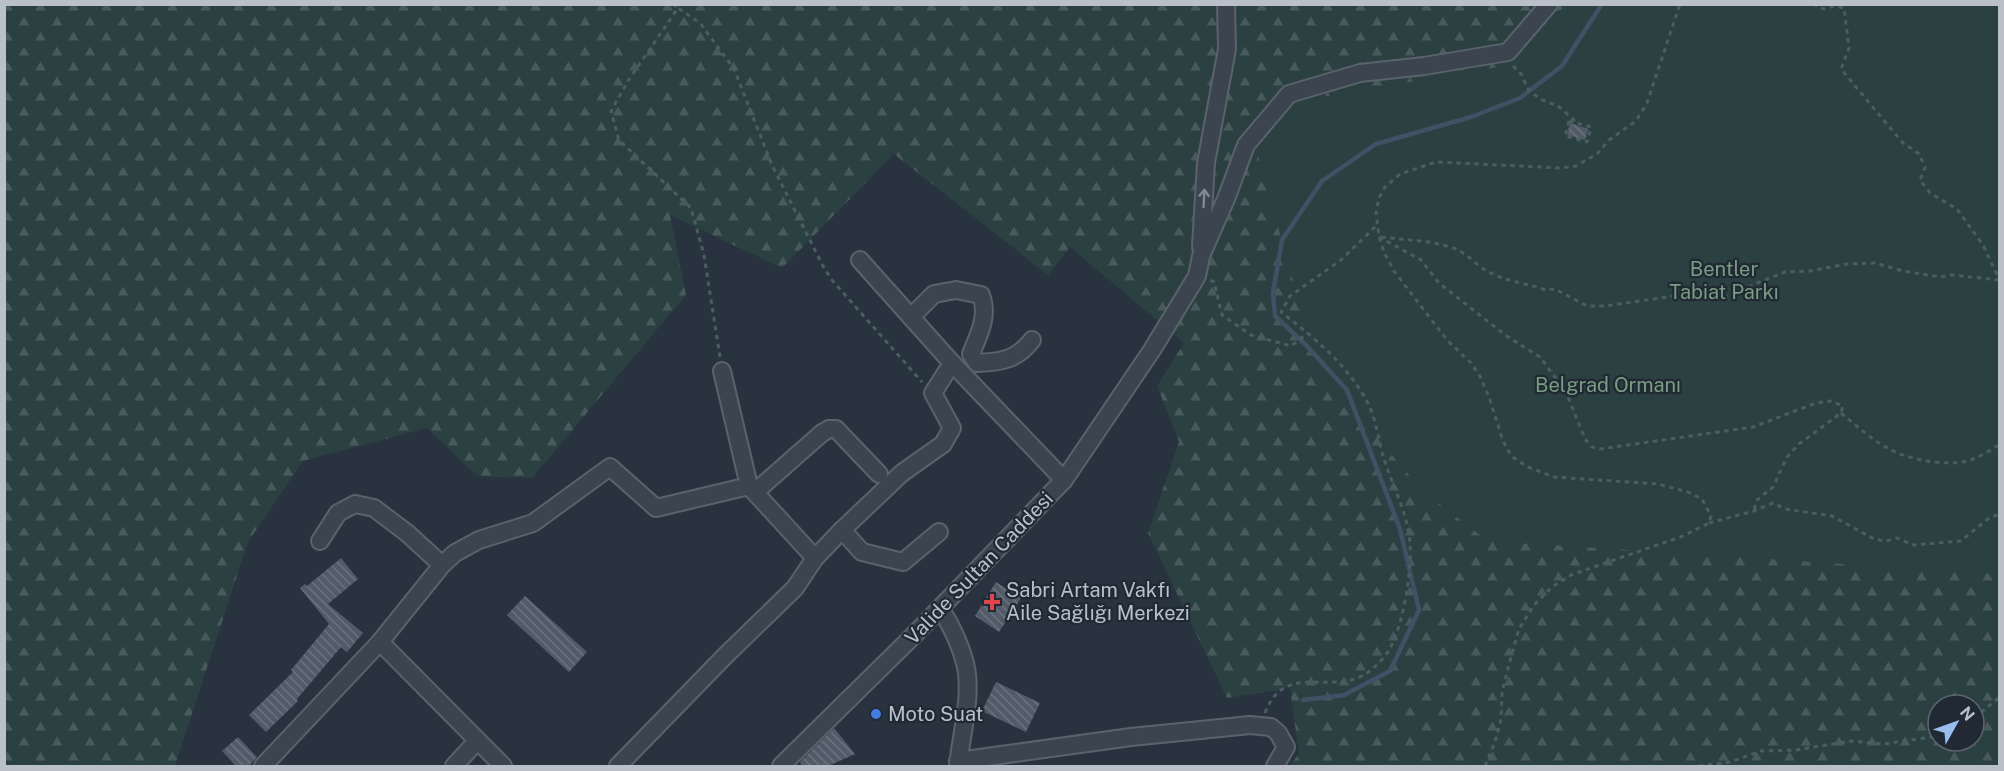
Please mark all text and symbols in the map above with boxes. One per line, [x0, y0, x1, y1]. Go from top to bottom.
one-way arrow [1199, 188, 1210, 208]
park label: Bentler Tabiat Parkı [1669, 257, 1779, 304]
park label: Belgrad Ormanı [1535, 373, 1681, 397]
street label: Valide Sultan Caddesi [900, 487, 1058, 649]
place label: Sabri Artam Vakfı Aile Sağlığı Merkezi [1006, 578, 1190, 625]
marker: Sabri Artam Vakfı Aile Sağlığı Merkezi [983, 593, 1001, 611]
north arrow [1926, 693, 1986, 753]
place label: Moto Suat [888, 702, 983, 726]
text: N [1956, 703, 1978, 725]
marker: Moto Suat [869, 707, 883, 721]

